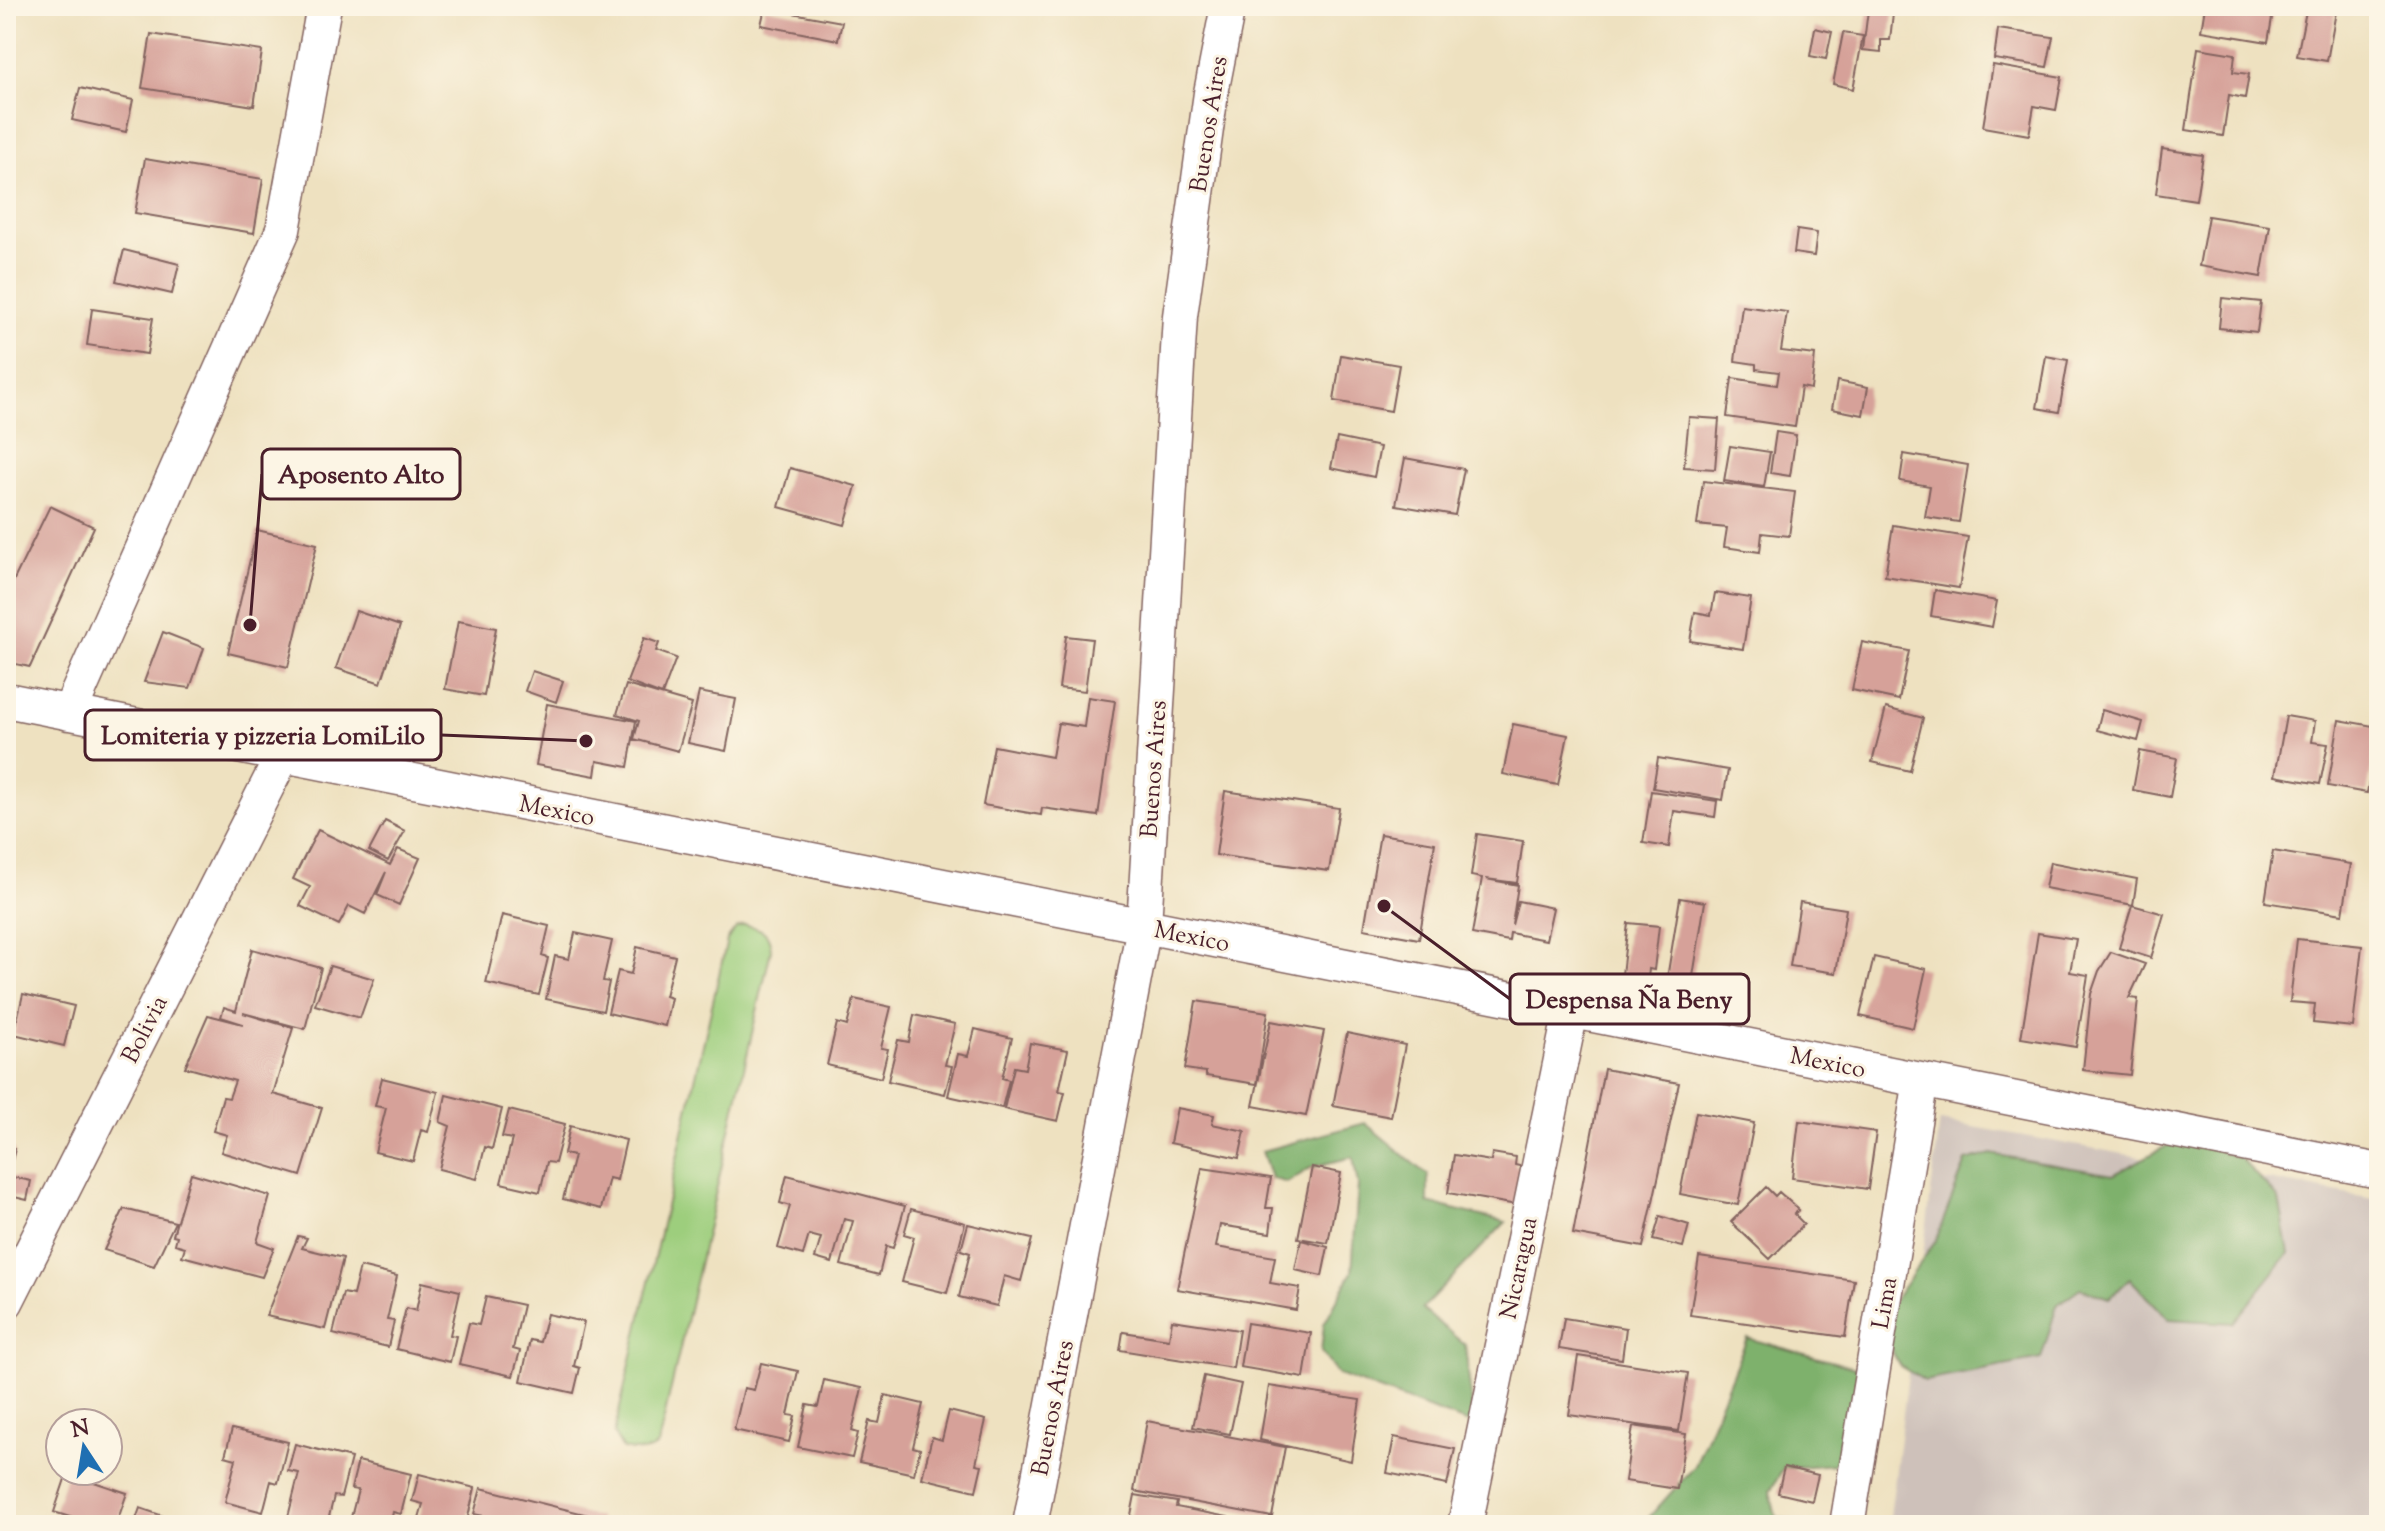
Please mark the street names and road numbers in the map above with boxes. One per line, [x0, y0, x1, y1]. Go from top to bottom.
street label: Buenos Aires [1182, 54, 1238, 195]
street label: Buenos Aires [1133, 699, 1177, 839]
street label: Mexico [516, 788, 597, 836]
street label: Mexico [1151, 914, 1232, 962]
street label: Bolivia [114, 990, 177, 1070]
street label: Mexico [1787, 1040, 1868, 1088]
street label: Nicaragua [1493, 1214, 1547, 1323]
street label: Lima [1865, 1275, 1907, 1332]
street label: Buenos Aires [1024, 1338, 1084, 1479]

